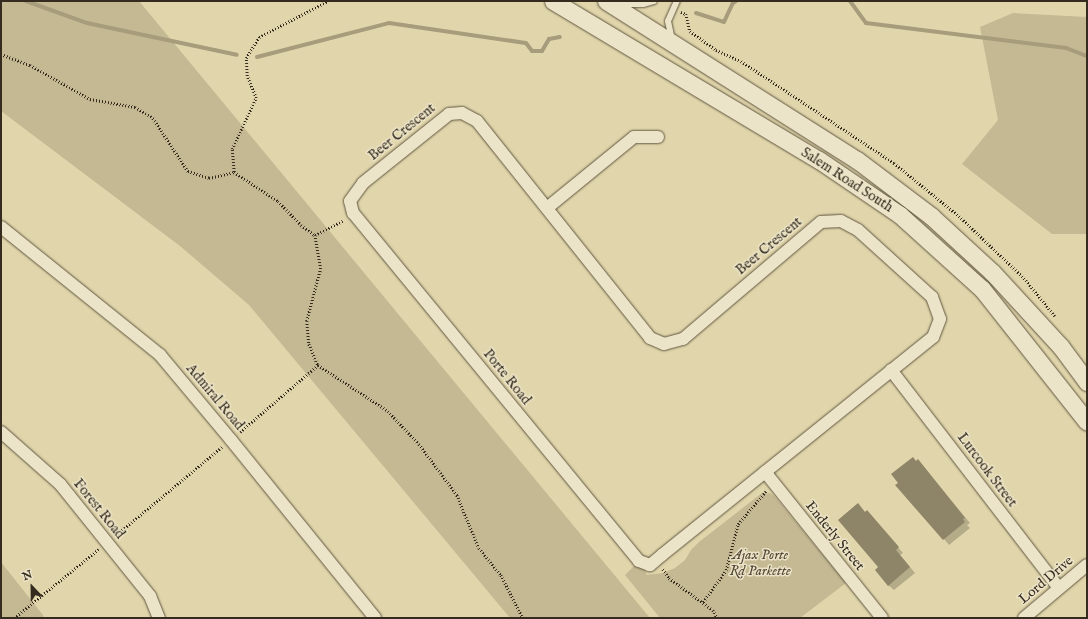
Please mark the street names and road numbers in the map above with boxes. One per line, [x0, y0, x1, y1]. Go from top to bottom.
street label: Beer Crescent [365, 100, 439, 164]
street label: Salem Road South [798, 144, 896, 216]
street label: Beer Crescent [732, 213, 806, 279]
street label: Porte Road [480, 346, 534, 408]
street label: Admiral Road [182, 360, 248, 434]
street label: Lurcook Street [954, 430, 1020, 510]
street label: Forest Road [70, 476, 128, 542]
street label: Enderly Street [802, 498, 868, 574]
street label: Lord Drive [1015, 552, 1077, 608]

